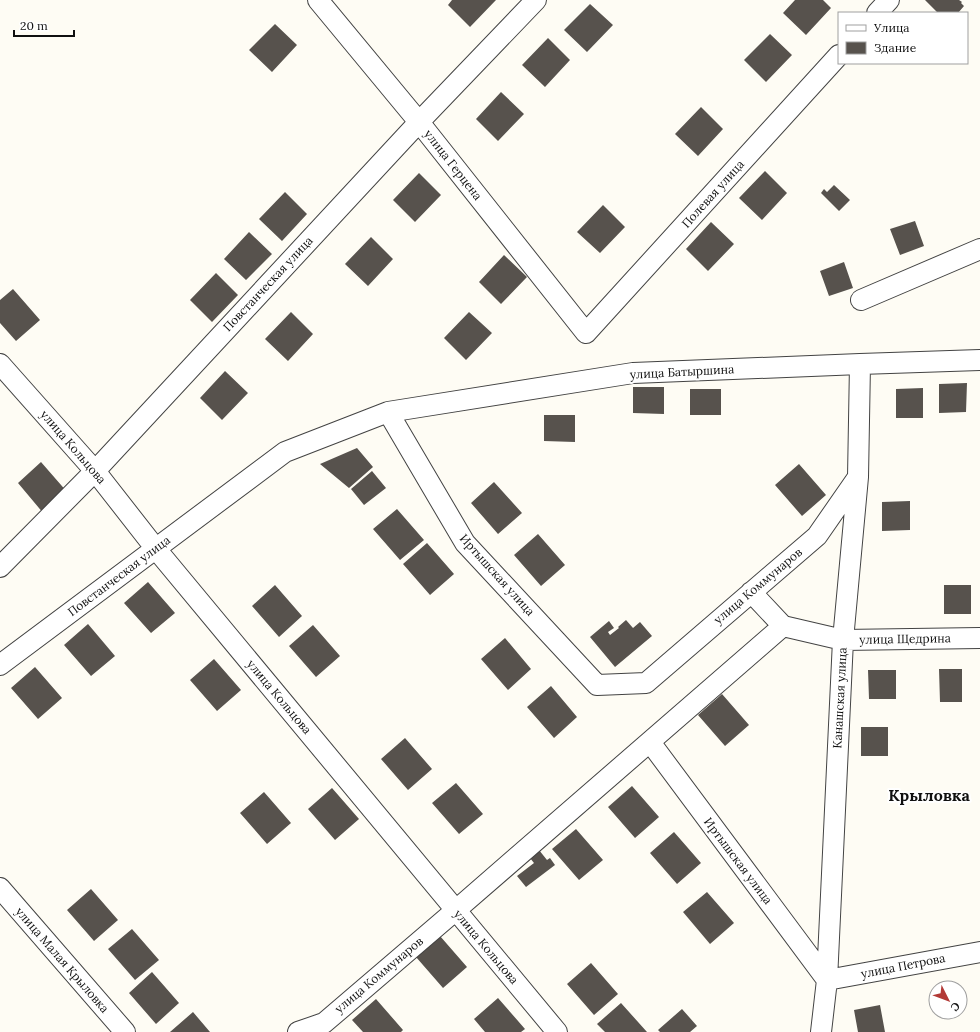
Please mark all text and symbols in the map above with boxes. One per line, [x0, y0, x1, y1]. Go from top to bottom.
scale bar [14, 12, 74, 38]
legend [838, 12, 968, 64]
text: 20 m [20, 18, 48, 33]
text: Улица [873, 20, 910, 35]
text: Здание [874, 40, 917, 55]
street label: улица Герцена [421, 126, 486, 203]
street label: Полевая улица [678, 157, 747, 231]
street label: Повстанческая улица [220, 233, 316, 334]
street label: улица Батыршина [629, 361, 735, 382]
street label: улица Кольцова [37, 407, 109, 487]
street label: Иртышская улица [457, 531, 538, 619]
street label: Повстанческая улица [64, 532, 173, 619]
street label: улица Коммунаров [710, 544, 805, 627]
street label: улица Щедрина [859, 630, 951, 647]
street label: Канашская улица [829, 647, 850, 749]
street label: улица Кольцова [244, 656, 315, 737]
district label: Крыловка [888, 785, 970, 805]
street label: Иртышская улица [701, 814, 776, 907]
street label: улица Малая Крыловка [12, 904, 112, 1016]
street label: улица Кольцова [451, 906, 522, 987]
street label: улица Коммунаров [331, 933, 426, 1016]
street label: улица Петрова [859, 950, 946, 981]
north arrow [928, 980, 968, 1020]
text: С [947, 999, 963, 1015]

